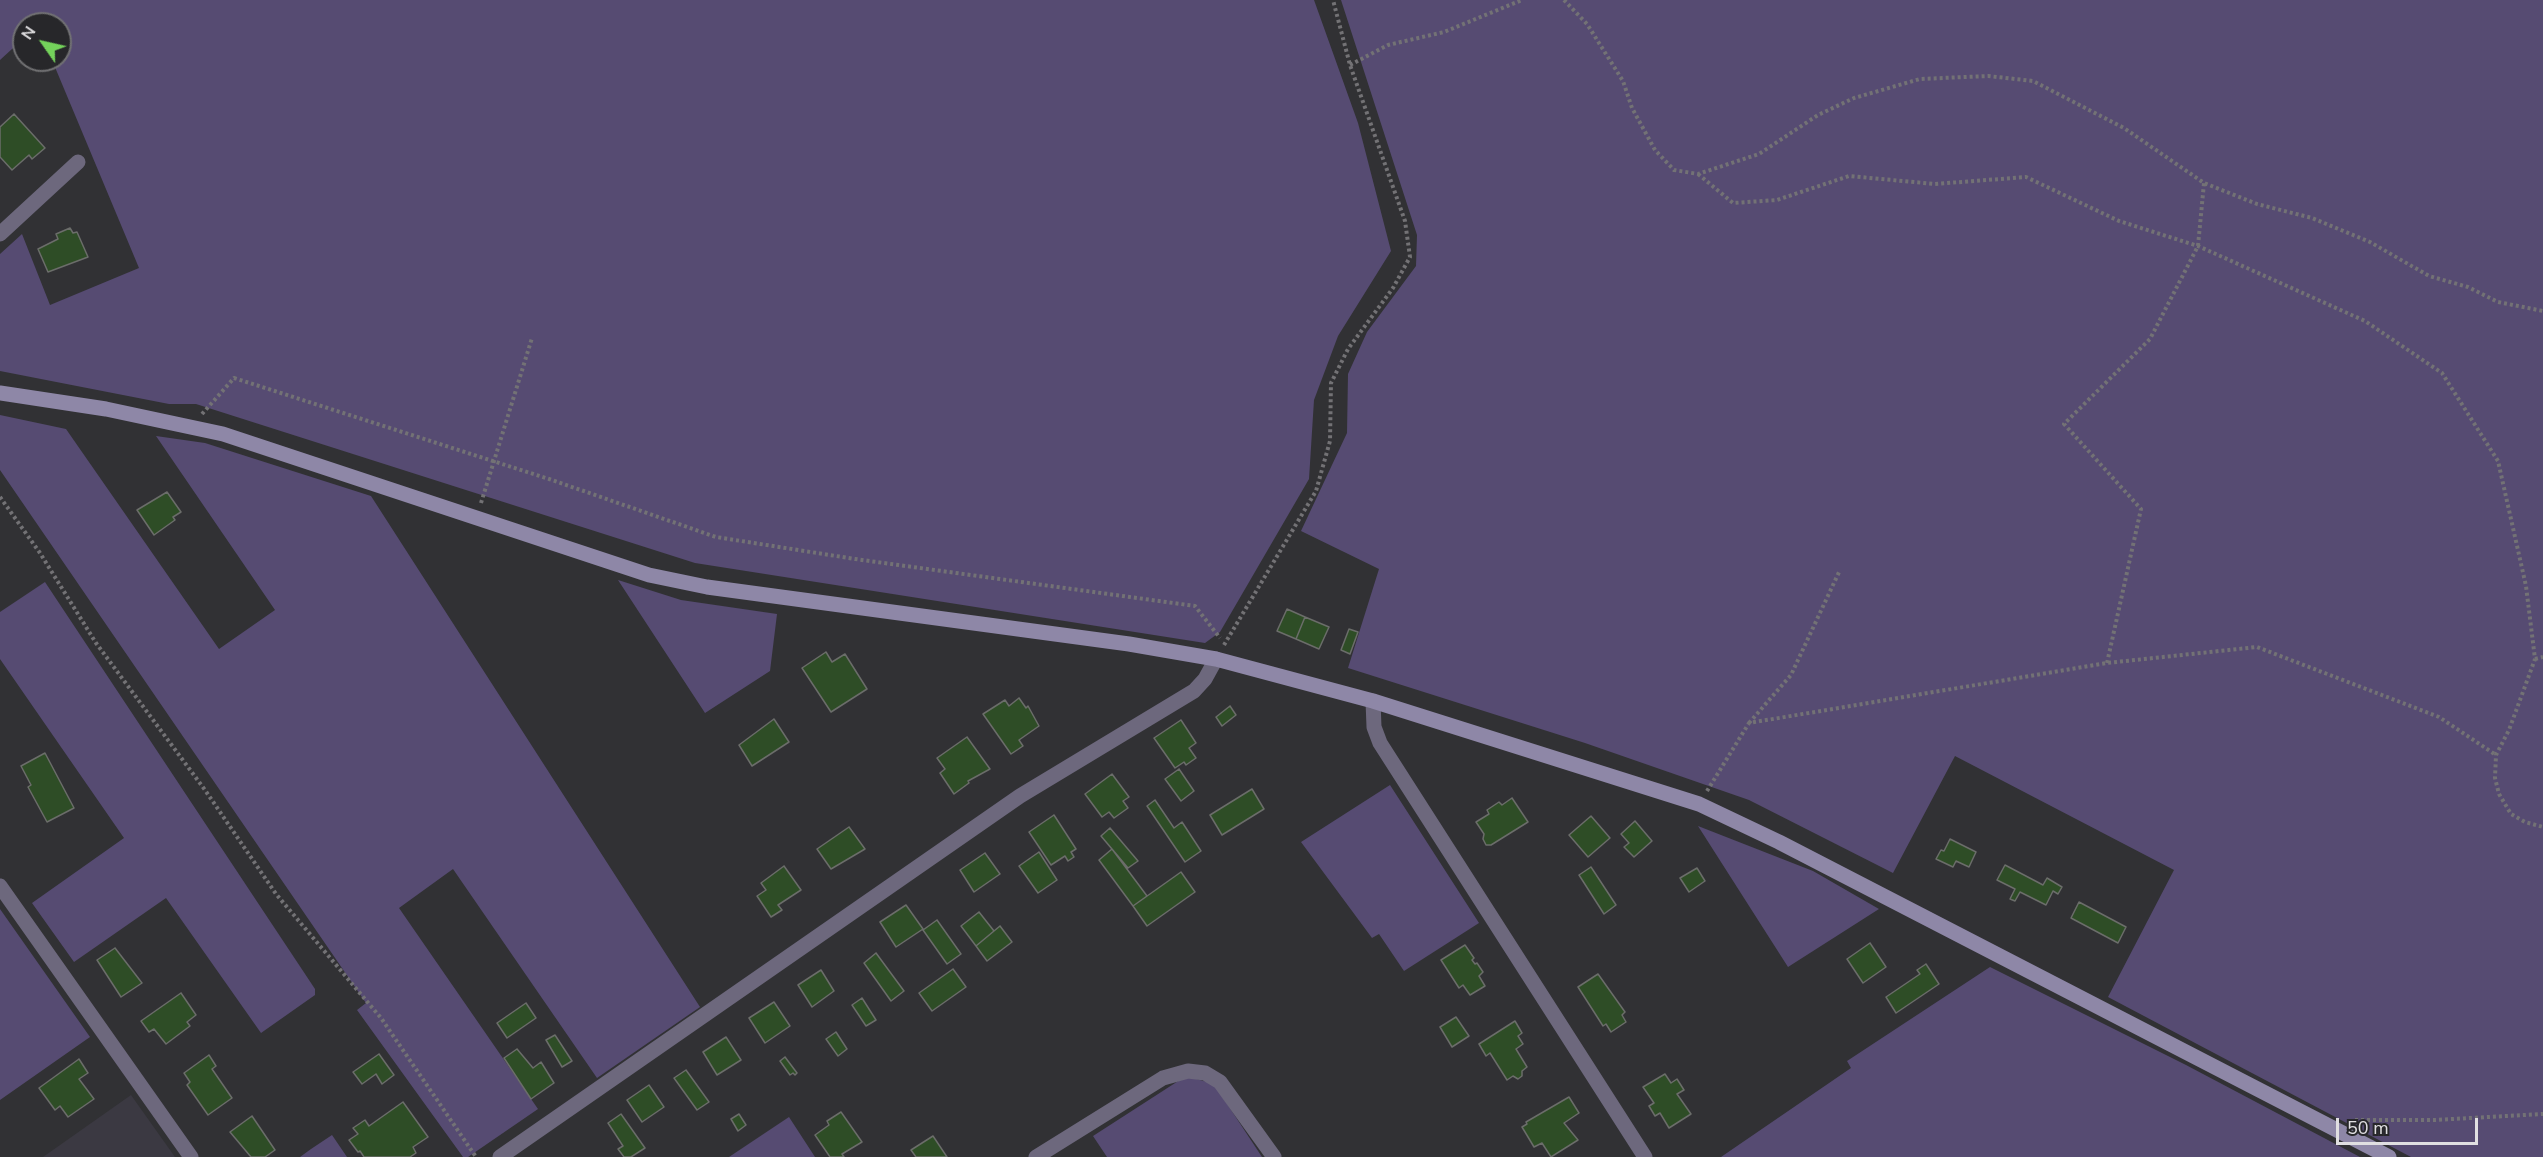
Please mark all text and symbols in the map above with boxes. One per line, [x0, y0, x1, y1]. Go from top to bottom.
north arrow [12, 12, 72, 72]
text: N [16, 22, 41, 44]
scale bar [2339, 1106, 2482, 1144]
text: 50 m [2347, 1116, 2389, 1140]

